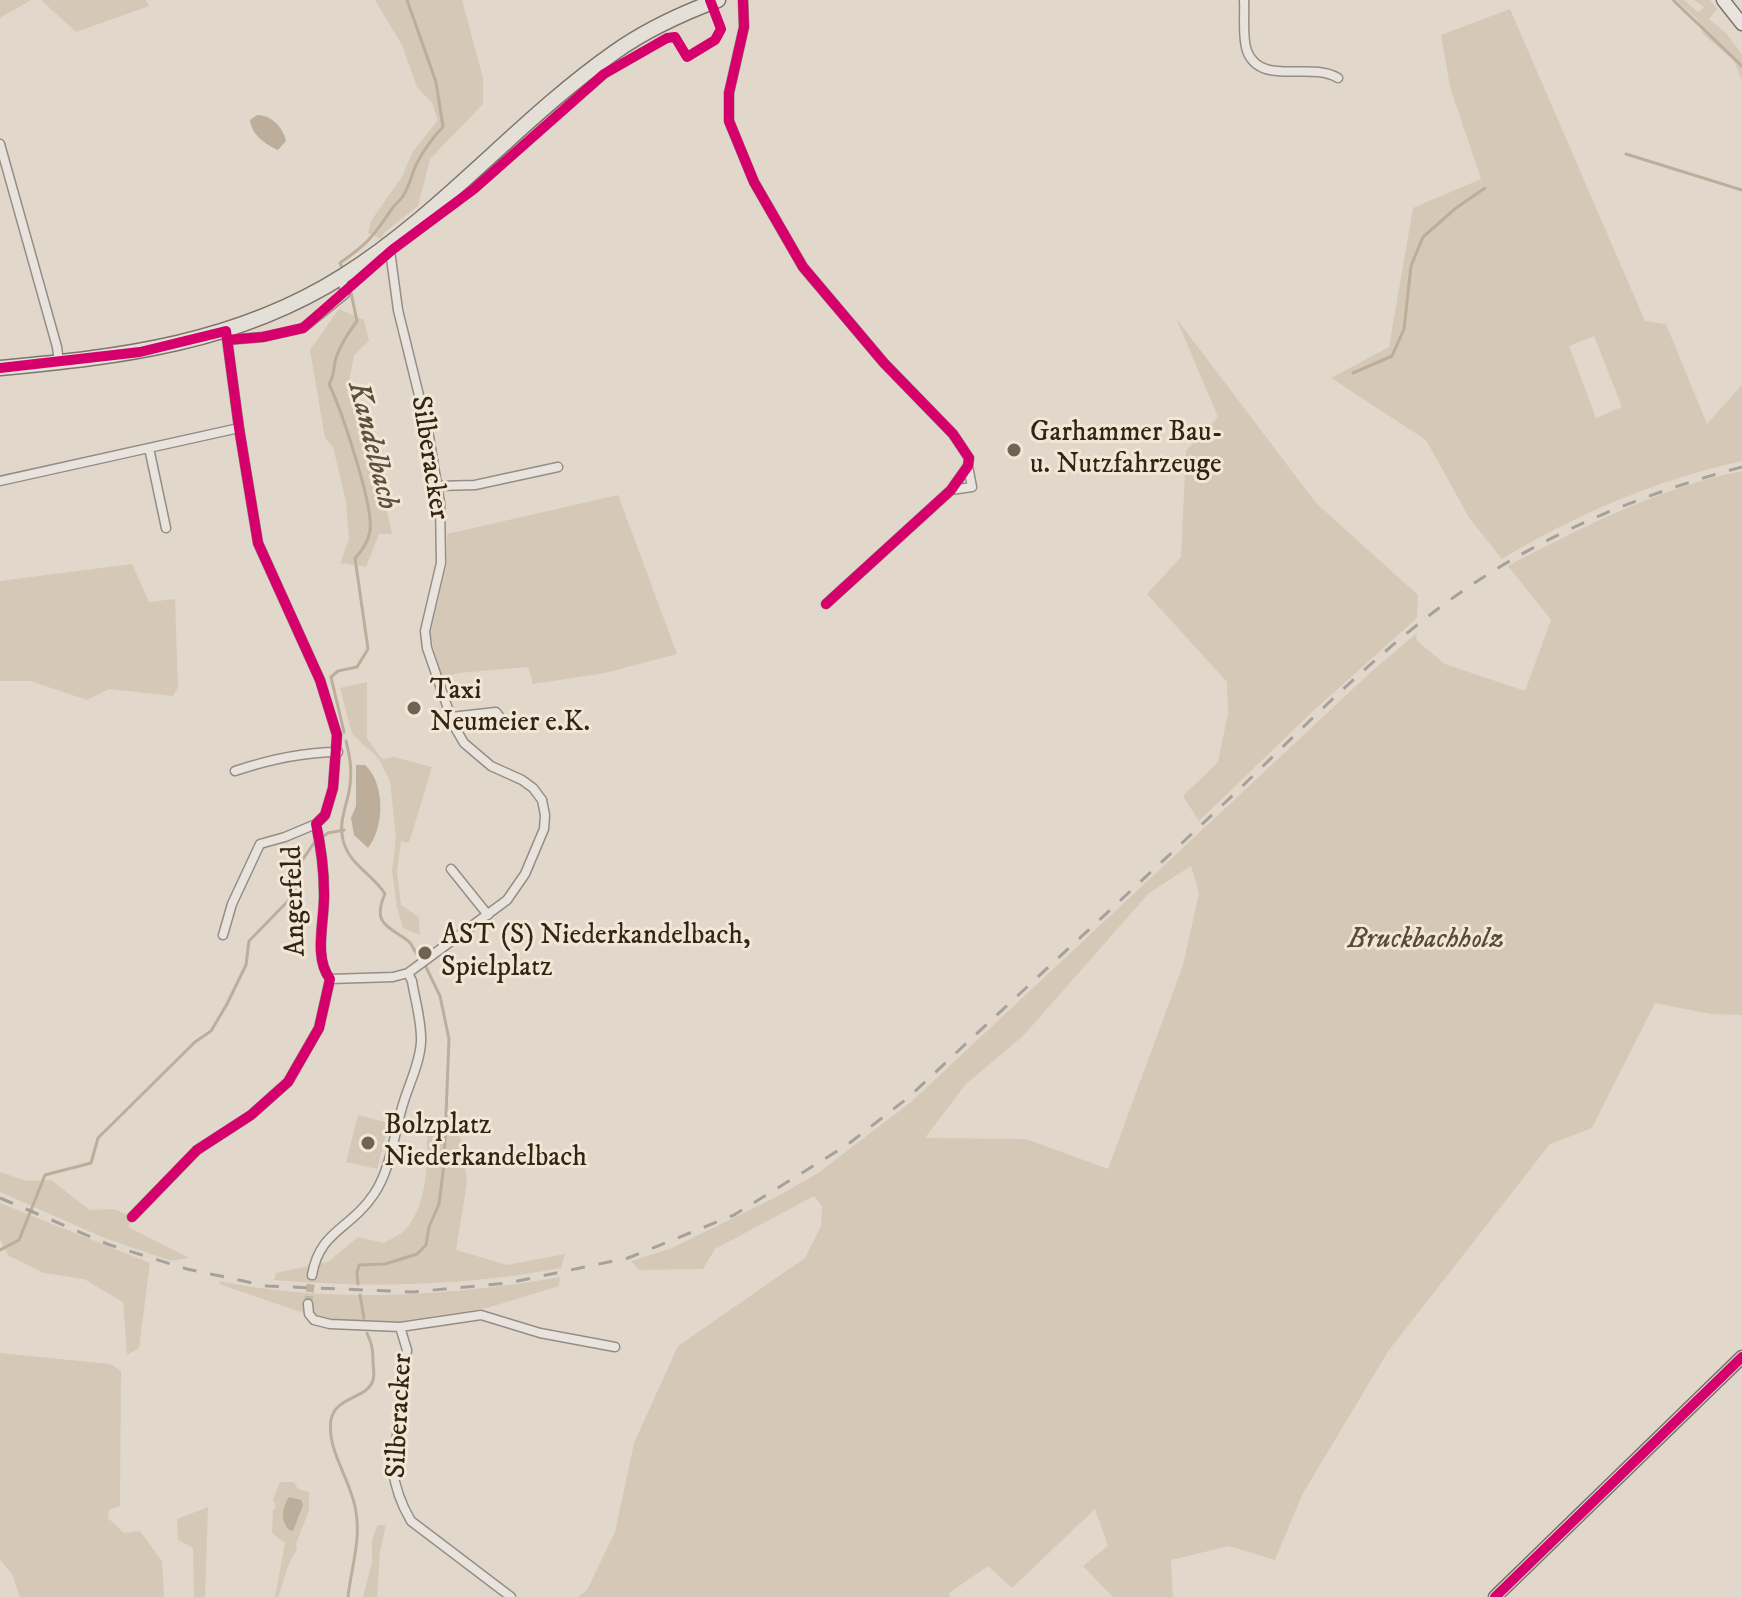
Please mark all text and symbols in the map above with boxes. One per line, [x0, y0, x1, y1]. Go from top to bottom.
water label: Kandelbach [338, 378, 404, 514]
street label: Silberacker [402, 394, 454, 522]
place label: Garhammer Bau- u. Nutzfahrzeuge [1030, 417, 1223, 483]
marker: Garhammer Bau- u. Nutzfahrzeuge [1005, 441, 1023, 459]
place label: Taxi Neumeier e.K. [430, 675, 590, 741]
marker: Taxi Neumeier e.K. [405, 699, 423, 717]
street label: Angerfeld [277, 845, 315, 957]
place label: AST (S) Niederkandelbach, Spielplatz [441, 920, 751, 986]
park label: Bruckbachholz [1348, 924, 1504, 958]
marker: AST (S) Niederkandelbach, Spielplatz [416, 944, 434, 962]
place label: Bolzplatz Niederkandelbach [384, 1110, 587, 1176]
marker: Bolzplatz Niederkandelbach [359, 1134, 377, 1152]
street label: Silberacker [381, 1353, 421, 1479]

